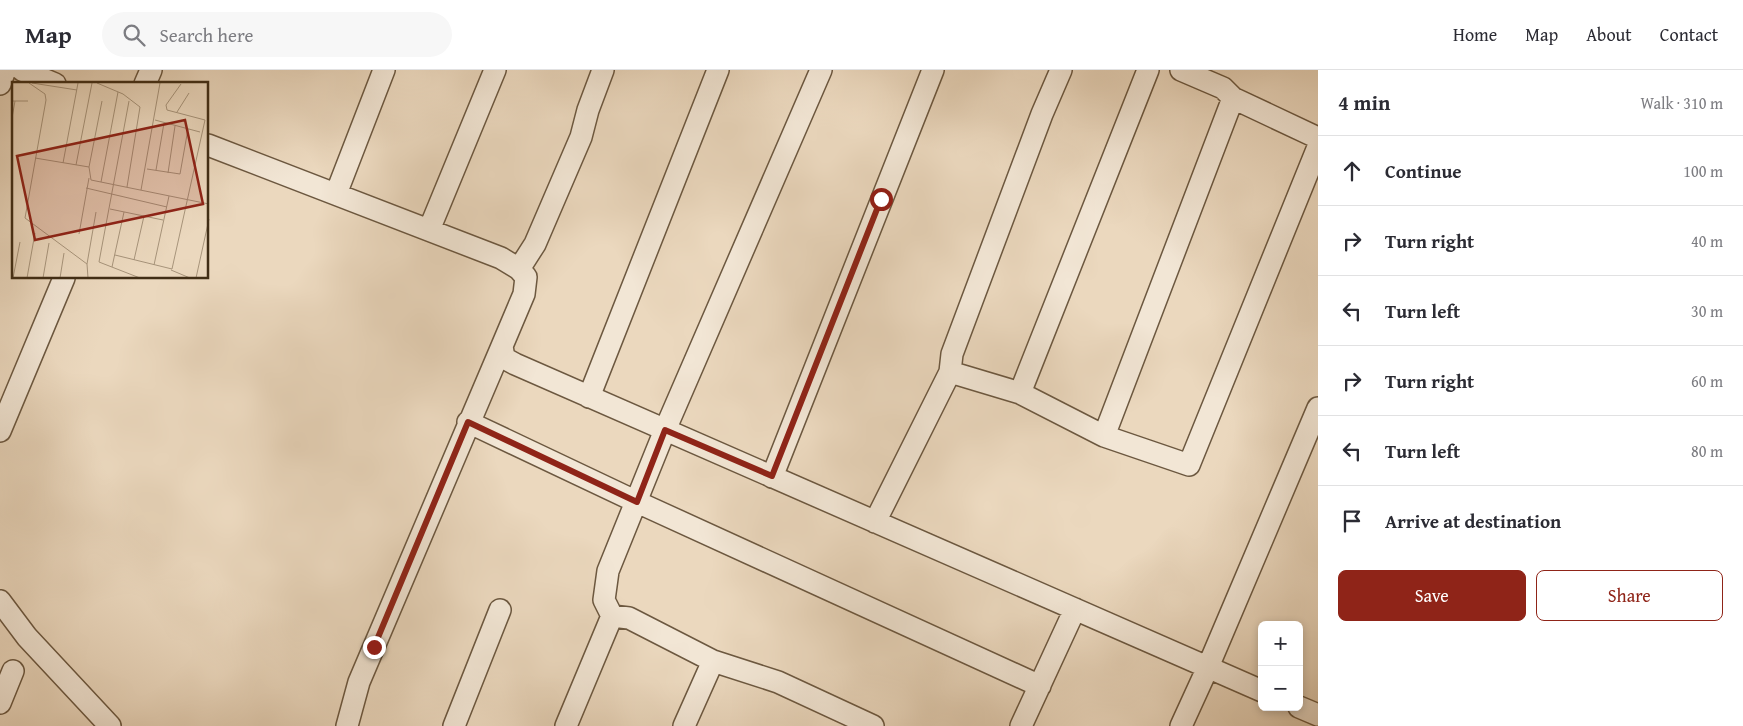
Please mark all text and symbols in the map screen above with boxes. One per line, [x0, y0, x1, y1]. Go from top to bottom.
search box [102, 12, 452, 57]
text: Map [25, 17, 72, 52]
icon: search [120, 21, 148, 49]
text: Search here [160, 21, 253, 49]
text: Home [1453, 21, 1497, 48]
text: Map [1525, 21, 1558, 48]
text: About [1586, 21, 1632, 48]
text: Contact [1660, 21, 1718, 48]
inset map [12, 82, 209, 279]
text: 4 min [1338, 87, 1390, 118]
text: Walk · 310 m [1640, 91, 1723, 115]
icon: ahead [1338, 157, 1366, 185]
text: Continue [1385, 157, 1462, 185]
text: 100 m [1683, 159, 1723, 183]
route start [870, 188, 893, 211]
icon: right [1338, 227, 1366, 255]
text: Turn right [1385, 227, 1474, 255]
text: 40 m [1691, 229, 1723, 253]
icon: left [1338, 297, 1366, 325]
text: Turn left [1385, 297, 1460, 325]
text: 30 m [1691, 299, 1723, 323]
icon: right [1338, 367, 1366, 395]
text: Turn right [1385, 367, 1474, 395]
text: 60 m [1691, 369, 1723, 393]
icon: left [1338, 437, 1366, 465]
text: Turn left [1385, 437, 1460, 465]
text: 80 m [1691, 439, 1723, 463]
icon: arrive [1338, 507, 1366, 535]
text: Arrive at destination [1385, 507, 1561, 535]
button: Save [1338, 570, 1526, 621]
button: Share [1536, 570, 1723, 621]
map controls [1258, 621, 1303, 711]
button: + [1258, 621, 1303, 666]
route end [363, 636, 386, 659]
button: − [1258, 666, 1303, 711]

